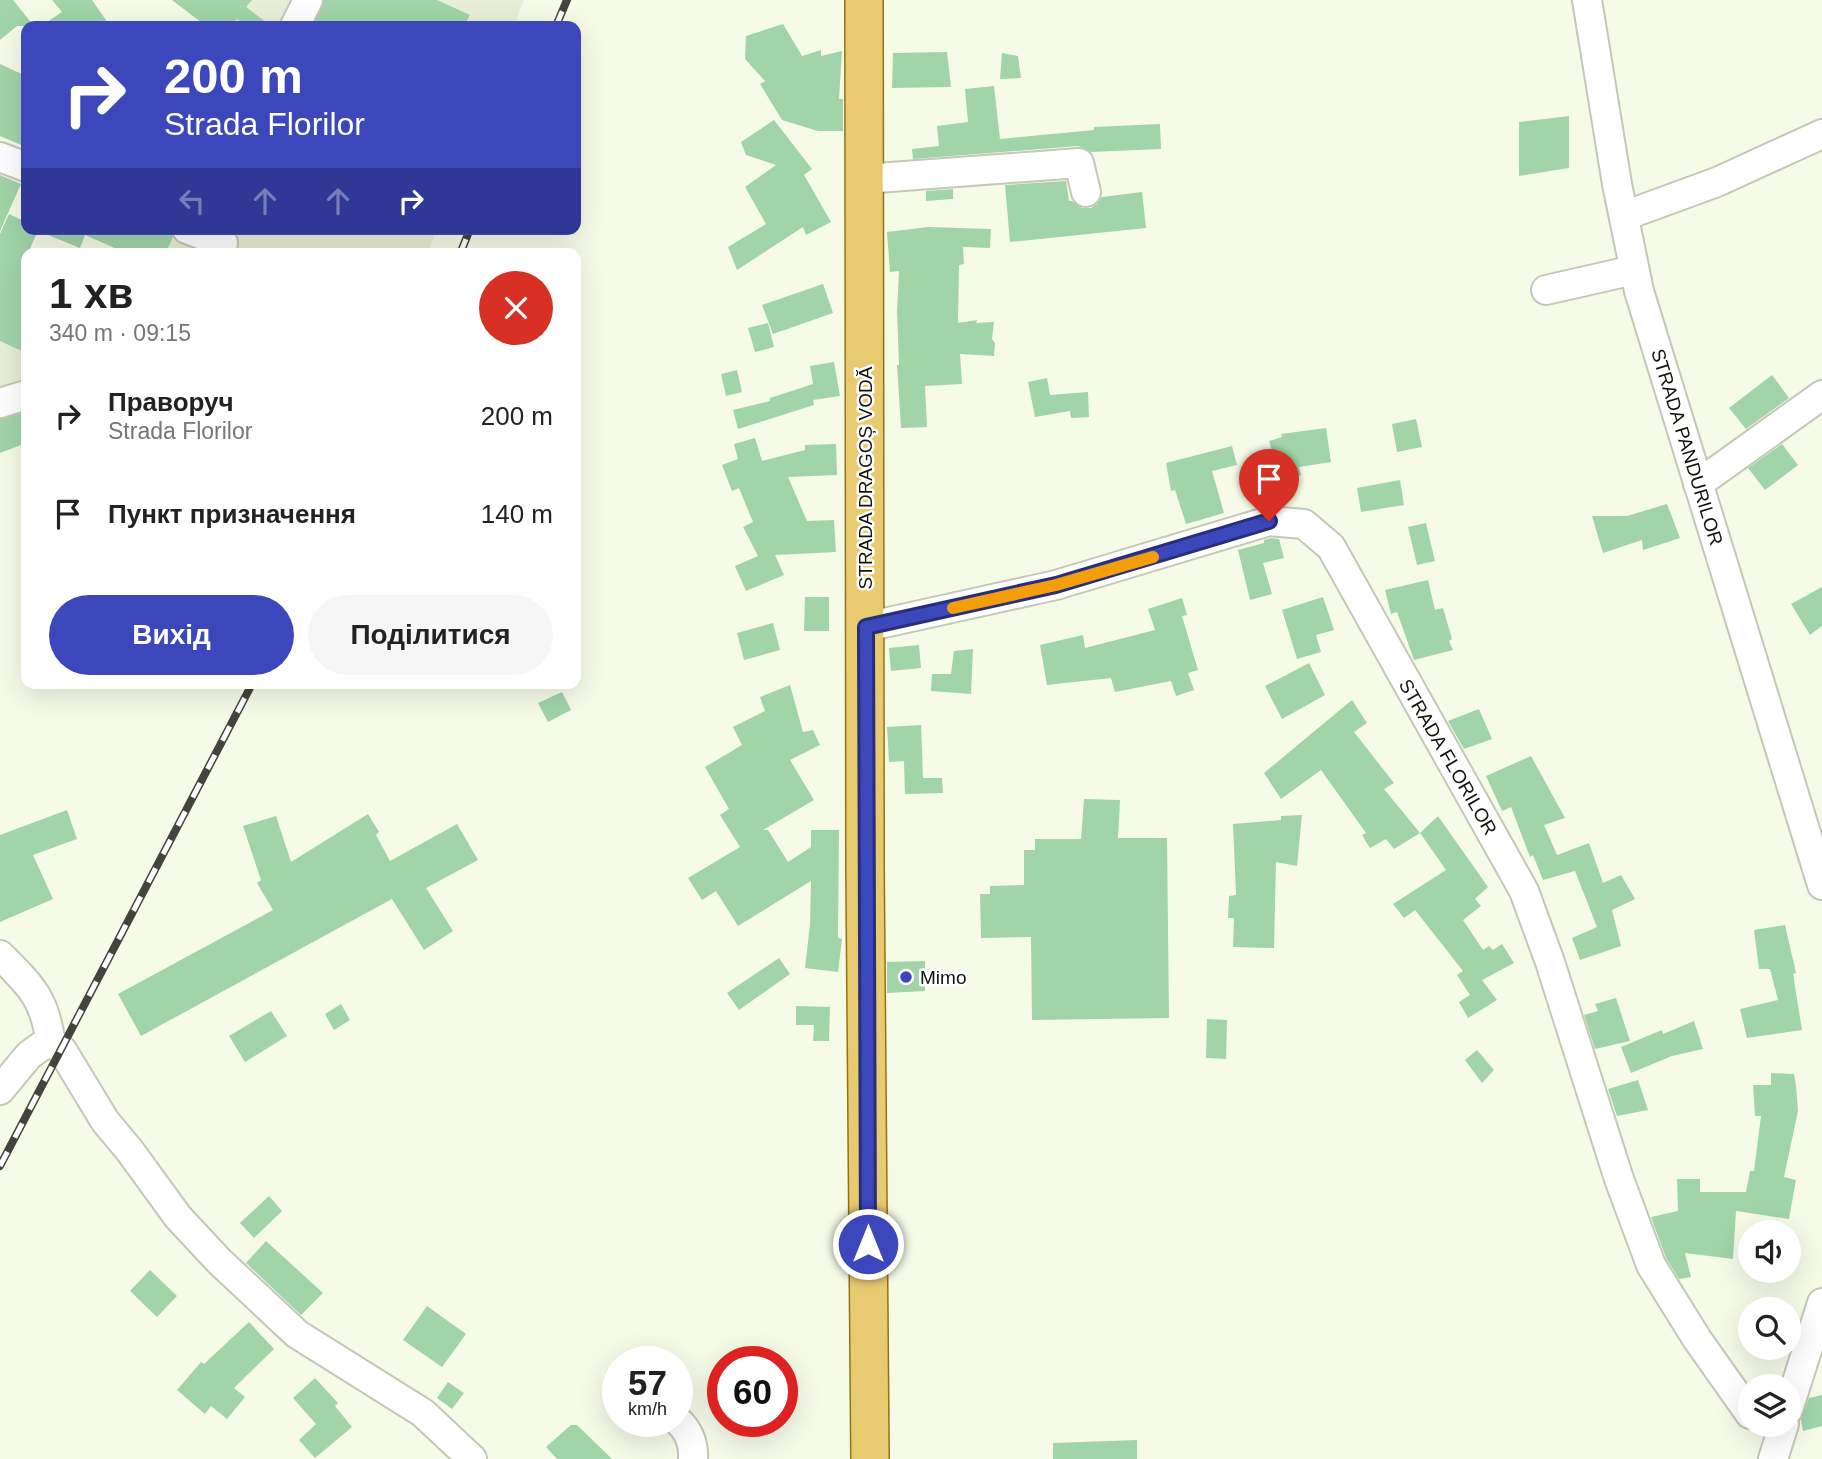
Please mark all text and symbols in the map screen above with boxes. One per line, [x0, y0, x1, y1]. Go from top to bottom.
icon: right [49, 49, 140, 140]
text: 200 m [164, 49, 303, 103]
text: Strada Florilor [164, 106, 365, 142]
icon: left [173, 182, 211, 220]
icon: ahead [246, 182, 284, 220]
icon: ahead [319, 182, 357, 220]
icon: right [392, 182, 430, 220]
text: 1 хв [49, 270, 133, 317]
button: close [479, 271, 553, 345]
text: 340 m · 09:15 [49, 320, 191, 346]
street label: STRADA PANDURILOR [1647, 346, 1727, 548]
street label: STRADA DRAGOȘ VODĂ [855, 366, 876, 589]
text: Праворуч [108, 387, 234, 417]
icon: right [49, 397, 87, 435]
text: 200 m [481, 401, 553, 431]
text: Strada Florilor [108, 418, 252, 444]
pin [1239, 449, 1299, 521]
icon: arrive [1250, 460, 1288, 498]
icon: arrive [49, 495, 87, 533]
text: Пункт призначення [108, 499, 356, 529]
text: 140 m [481, 499, 553, 529]
button: Вихід [49, 595, 294, 675]
button: Поділитися [308, 595, 553, 675]
street label: STRADA FLORILOR [1395, 675, 1501, 839]
place label: Mimo [920, 967, 966, 988]
marker: Mimo [898, 969, 914, 985]
position arrow [831, 1207, 905, 1281]
map controls [1738, 1220, 1801, 1437]
button: sound [1738, 1220, 1801, 1283]
button: search [1738, 1297, 1801, 1360]
speed limit sign: 60 [707, 1346, 798, 1437]
text: 57 [628, 1363, 667, 1402]
button: layers [1738, 1374, 1801, 1437]
text: km/h [628, 1399, 667, 1419]

